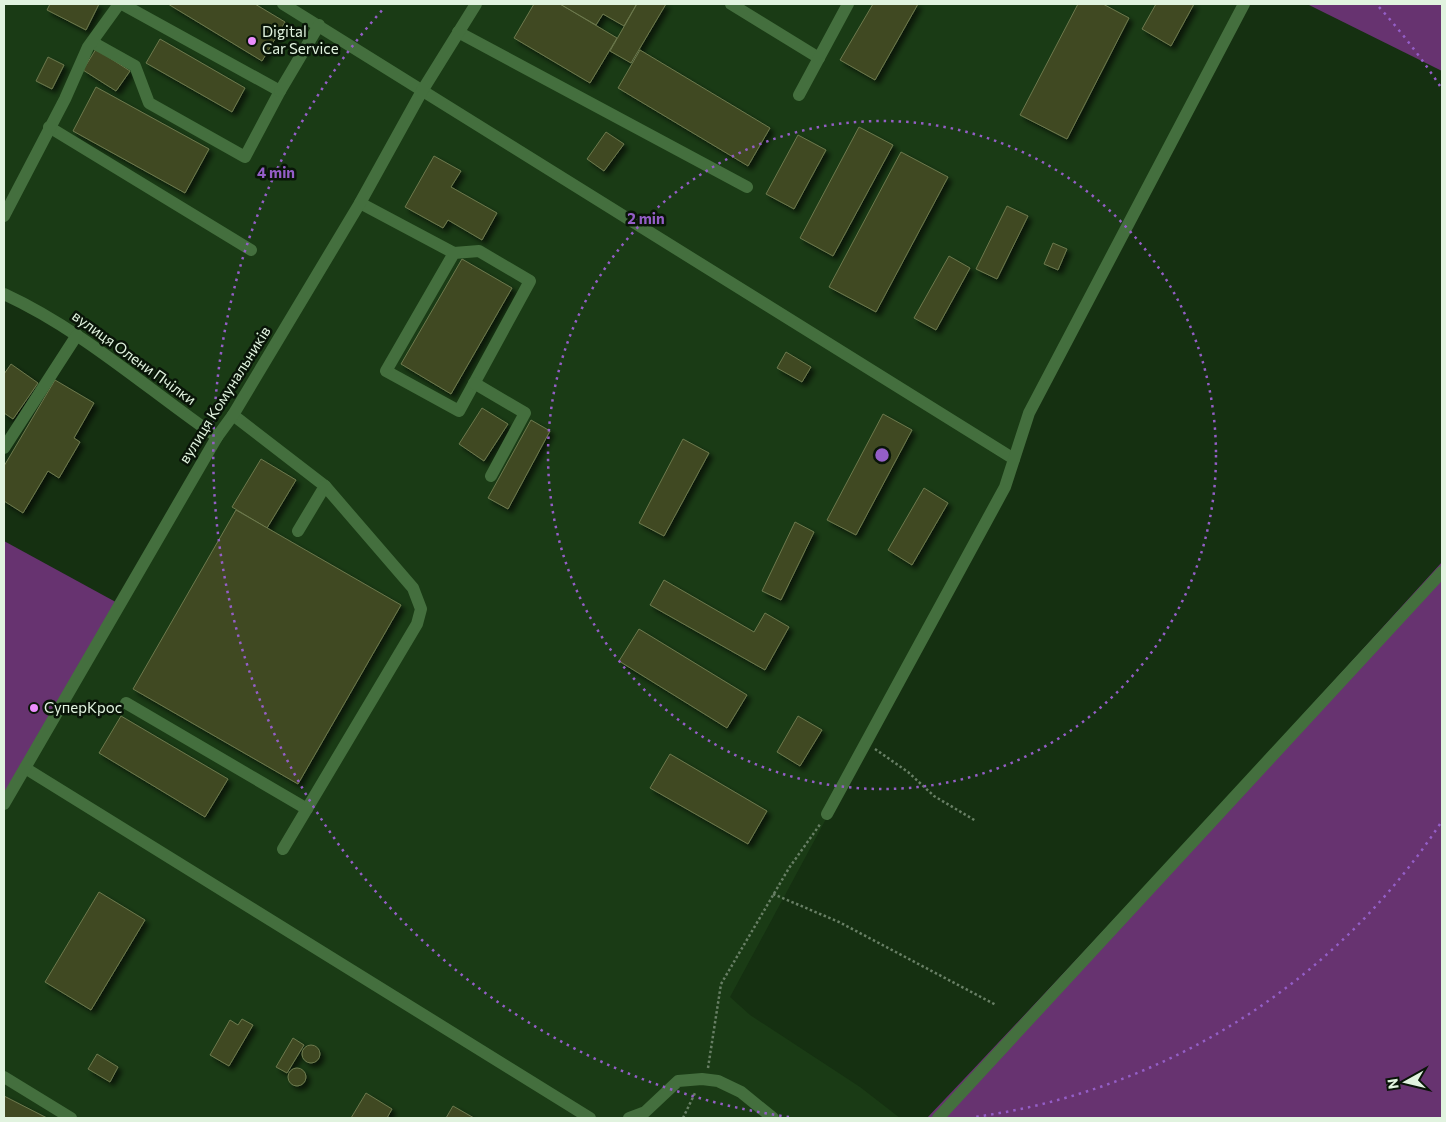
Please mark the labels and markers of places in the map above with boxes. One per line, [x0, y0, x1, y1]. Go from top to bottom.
place label: Digital Car Service [262, 22, 339, 57]
marker: Digital Car Service [246, 35, 258, 47]
centre of rings [873, 446, 891, 464]
place label: СуперКрос [44, 698, 122, 716]
marker: СуперКрос [28, 702, 40, 714]

